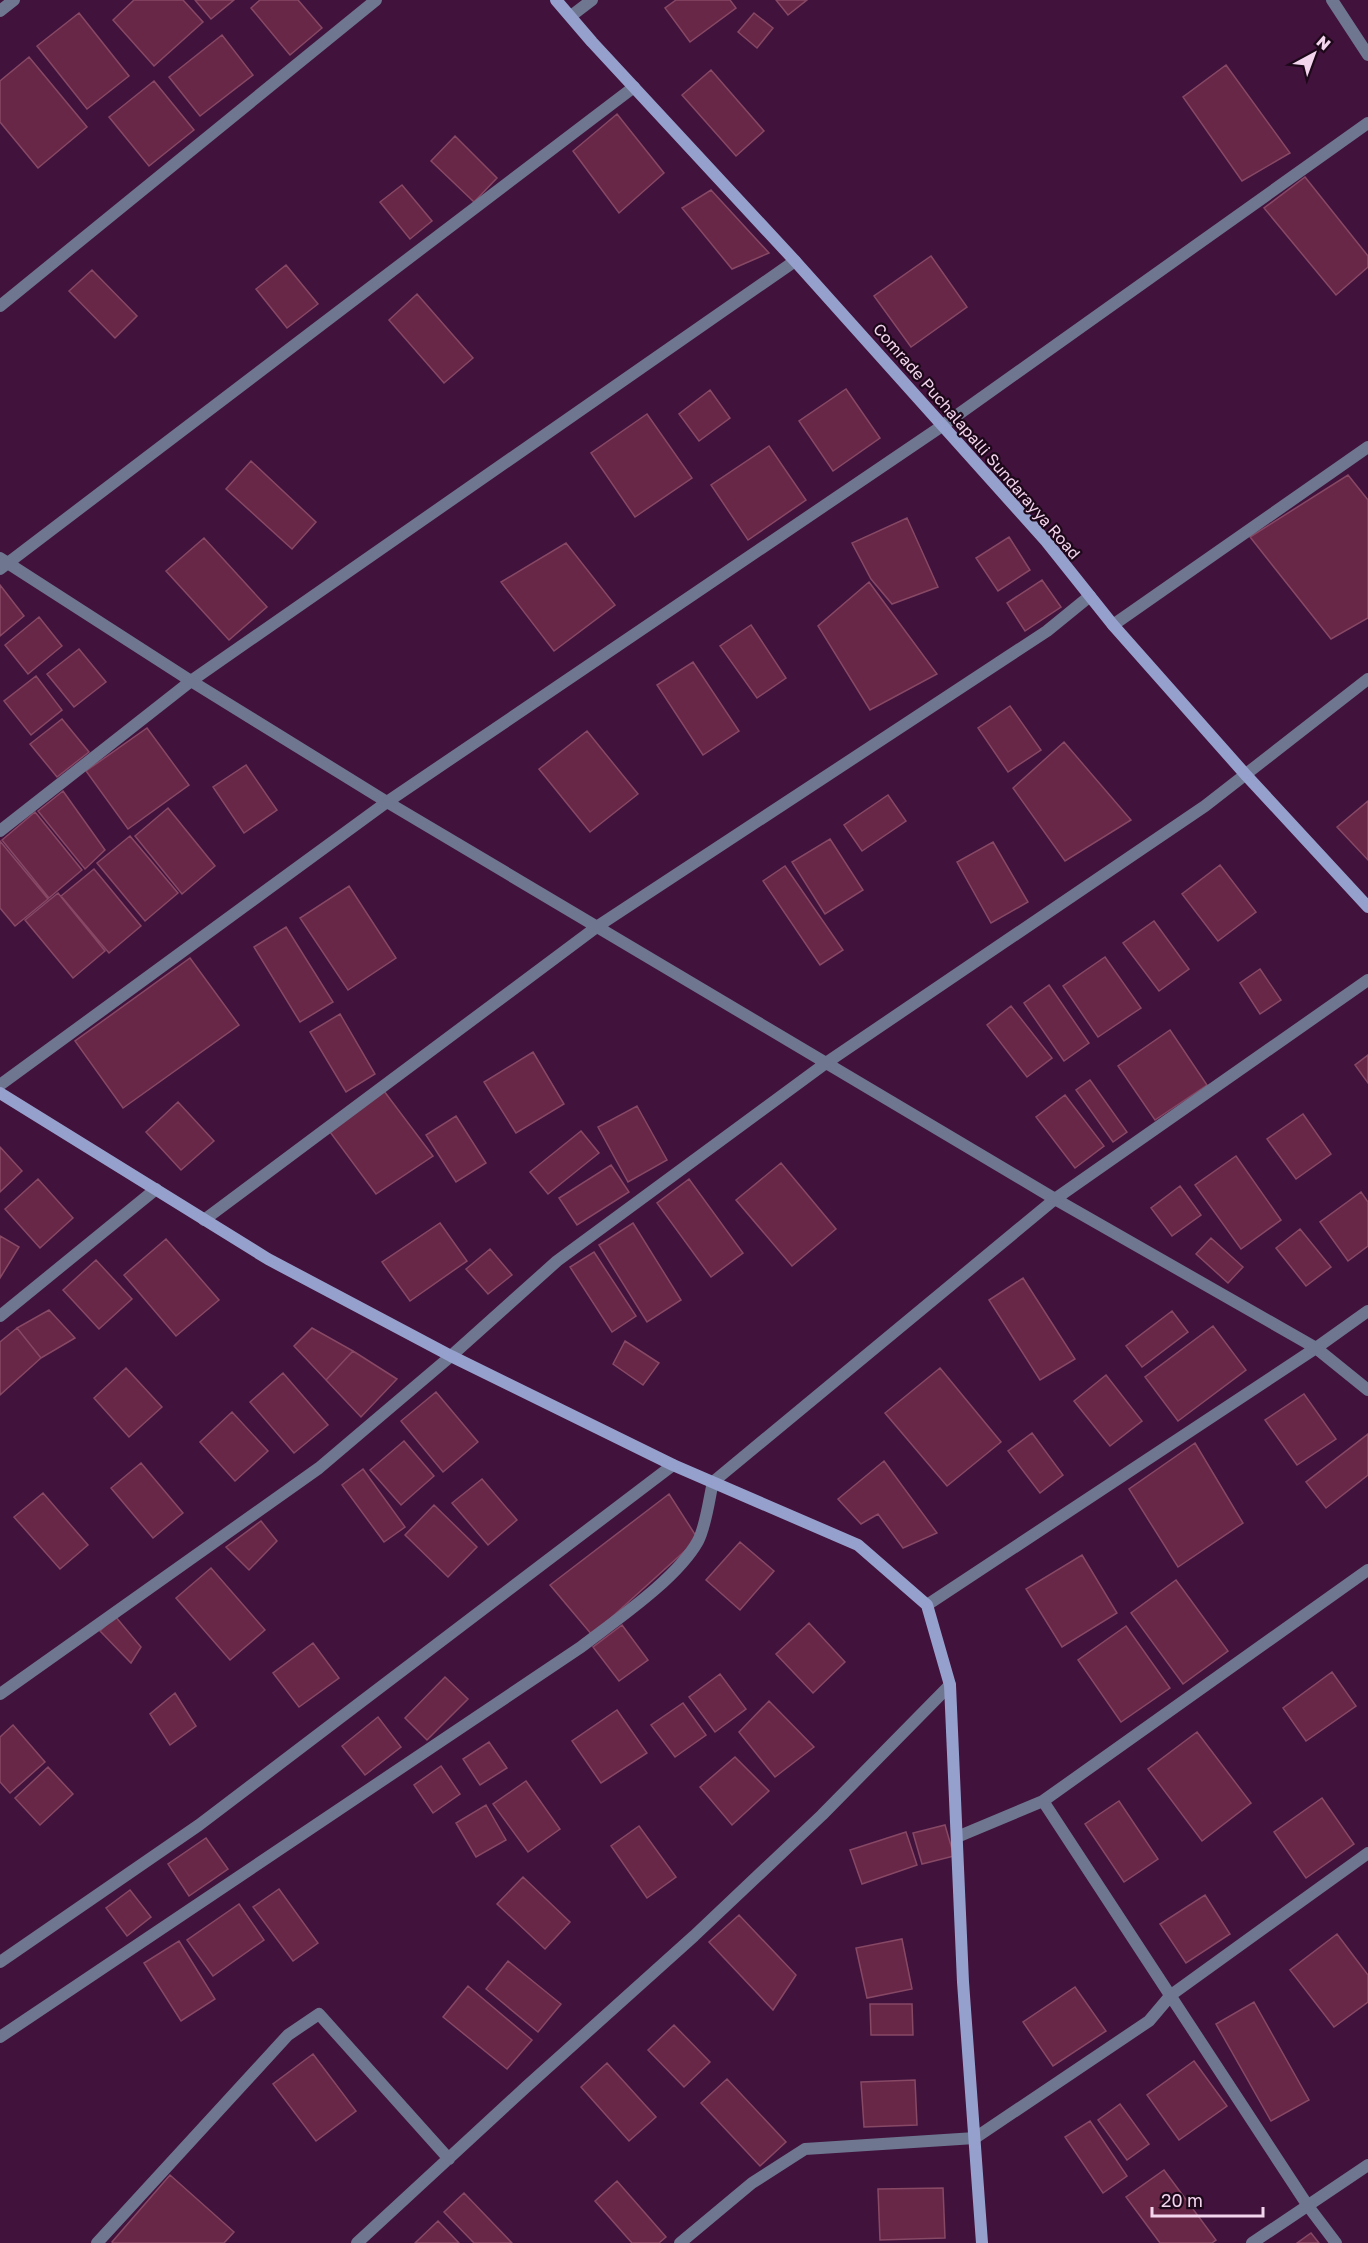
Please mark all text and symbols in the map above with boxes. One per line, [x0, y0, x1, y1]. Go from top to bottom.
north arrow [1284, 24, 1344, 84]
text: N [1313, 31, 1335, 54]
street label: Comrade Puchalapalli Sundarayya Road [869, 319, 1085, 563]
scale bar [1152, 2180, 1263, 2218]
text: 20 m [1161, 2189, 1203, 2211]

